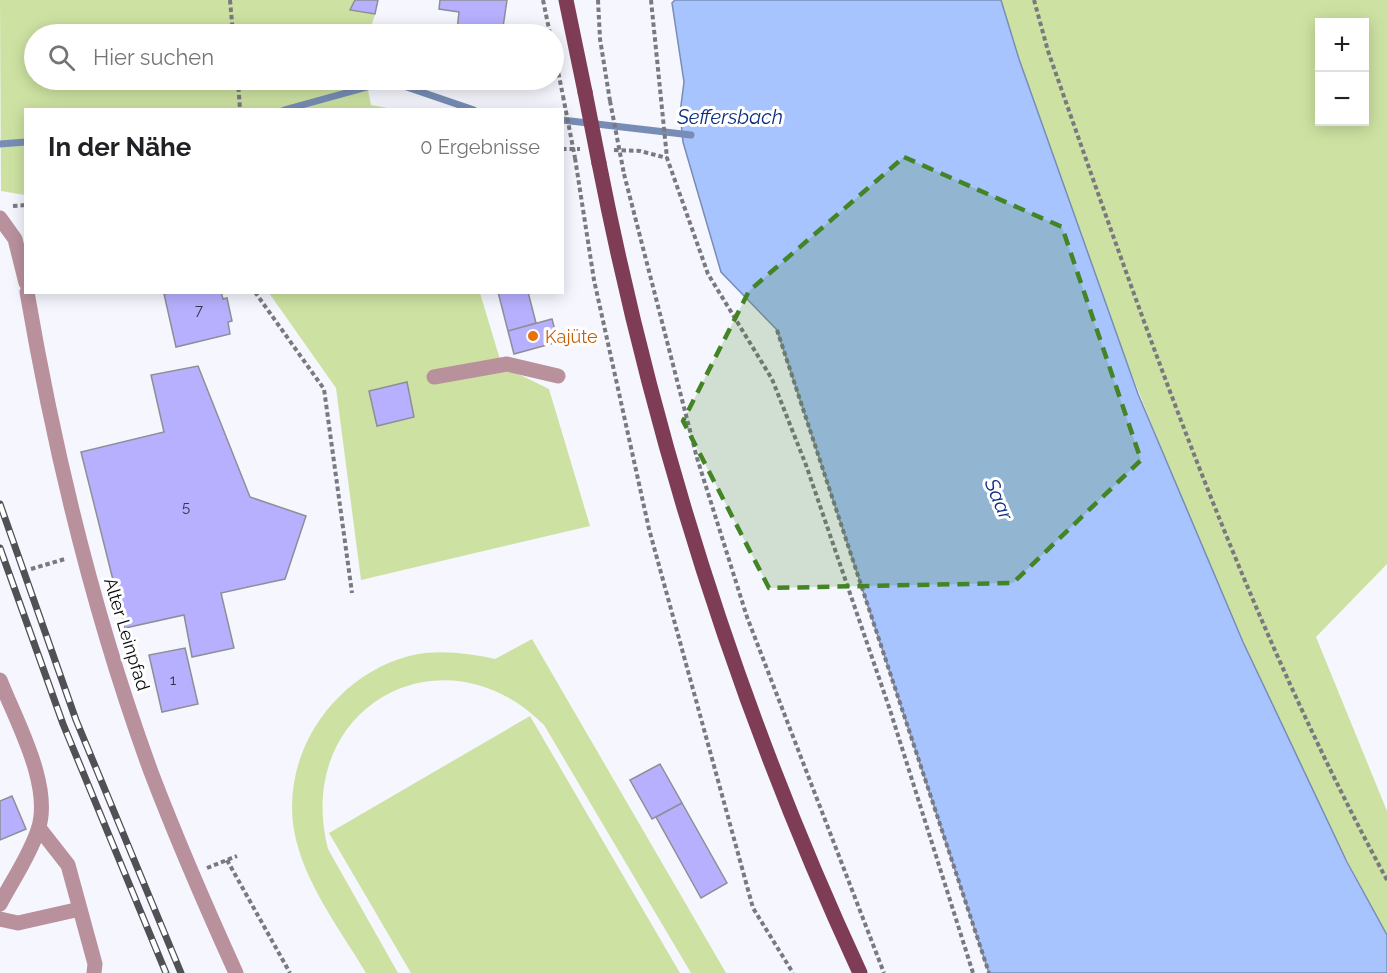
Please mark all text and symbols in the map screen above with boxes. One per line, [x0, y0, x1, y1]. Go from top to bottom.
map controls [1315, 18, 1369, 126]
button: + [1315, 18, 1369, 72]
search box [24, 24, 564, 90]
icon: search [45, 41, 78, 74]
text: Hier suchen [93, 44, 214, 70]
button: − [1315, 72, 1369, 126]
water label: Seffersbach [676, 105, 783, 129]
text: In der Nähe [48, 132, 191, 162]
text: 0 Ergebnisse [420, 135, 540, 159]
house number: 7 [195, 301, 203, 319]
place label: Kajüte [545, 326, 598, 347]
marker: Kajüte [526, 329, 540, 343]
water label: Saar [979, 474, 1019, 524]
house number: 5 [182, 498, 190, 516]
street label: Alter Leinpfad [100, 575, 154, 693]
house number: 1 [170, 671, 177, 689]

